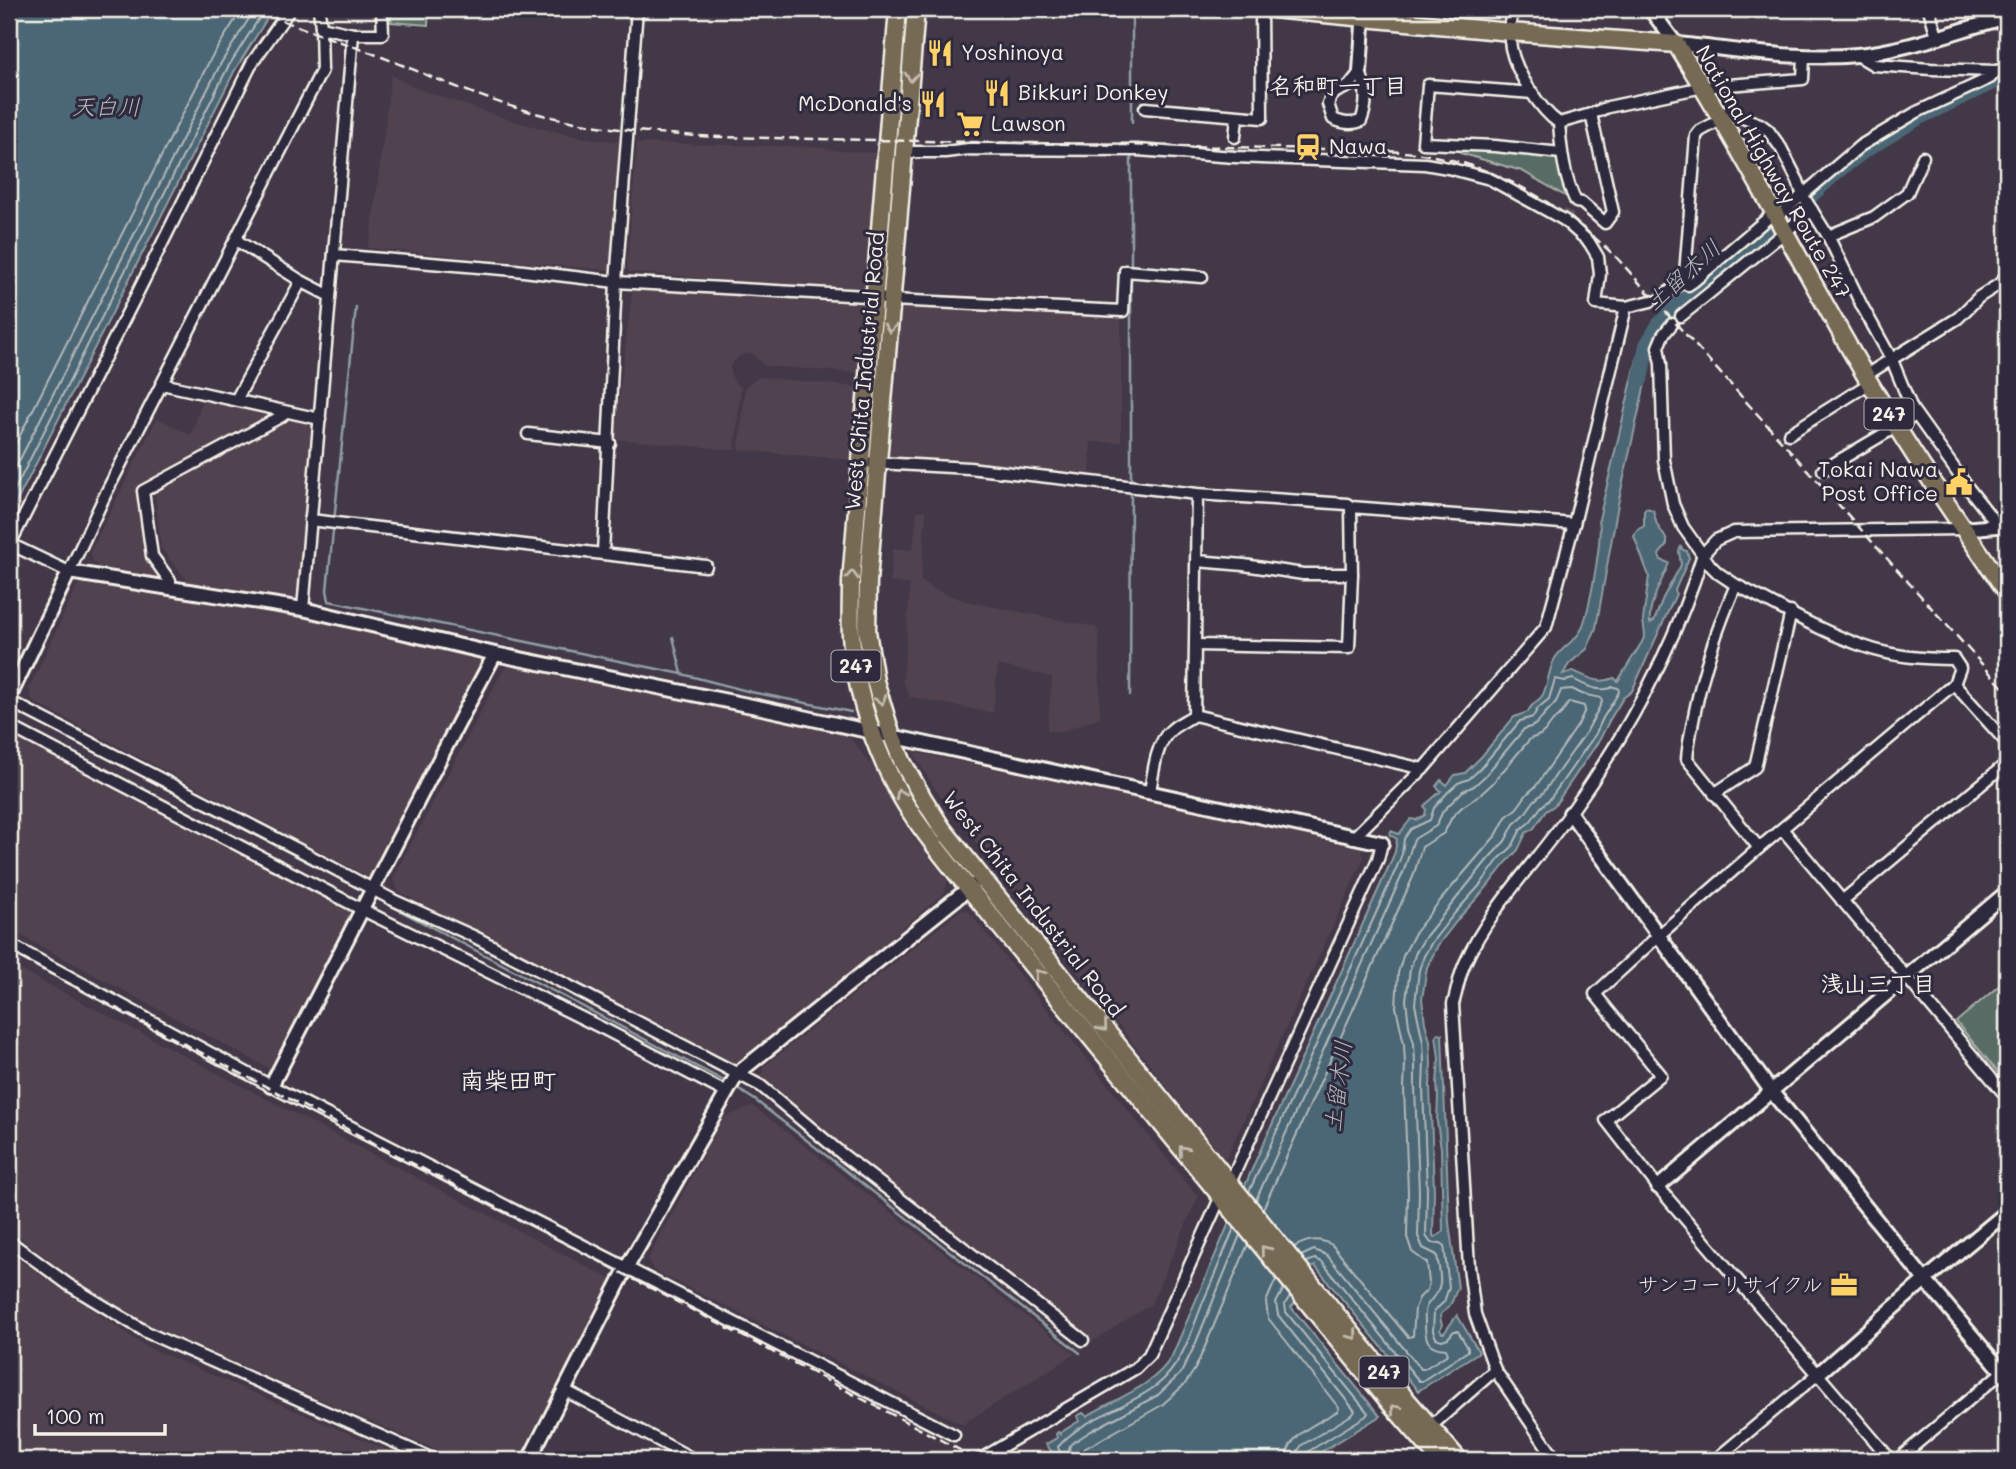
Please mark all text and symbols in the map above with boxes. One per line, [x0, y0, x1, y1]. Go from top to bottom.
restaurant icon: Yoshinoya [925, 38, 955, 68]
place label: Yoshinoya [961, 38, 1064, 65]
street label: National Highway Route 247 [1691, 40, 1858, 303]
district label: 名和町一丁目 [1269, 70, 1407, 100]
one-way arrow [904, 72, 919, 83]
restaurant icon: Bikkuri Donkey [982, 78, 1012, 108]
place label: Bikkuri Donkey [1018, 78, 1169, 105]
place label: McDonald's [798, 89, 912, 116]
restaurant icon: McDonald's [918, 89, 948, 119]
water label: 天白川 [72, 91, 141, 121]
supermarket icon: Lawson [955, 109, 985, 139]
place label: Lawson [991, 109, 1066, 136]
station icon: Nawa [1293, 132, 1323, 162]
place label: Nawa [1329, 132, 1387, 159]
street label: West Chita Industrial Road [838, 231, 889, 511]
water label: 土留木川 [1638, 232, 1727, 316]
one-way arrow [883, 323, 898, 334]
road number: 247 [1864, 398, 1913, 430]
place label: Tokai Nawa Post Office [1819, 455, 1938, 506]
public building icon: Tokai Nawa Post Office [1944, 467, 1974, 497]
one-way arrow [844, 570, 859, 581]
road number: 247 [832, 650, 880, 681]
one-way arrow [872, 694, 887, 706]
street label: West Chita Industrial Road [938, 785, 1131, 1021]
one-way arrow [895, 789, 908, 801]
district label: 浅山三丁目 [1821, 968, 1936, 998]
one-way arrow [1034, 970, 1047, 982]
one-way arrow [1095, 1019, 1108, 1032]
water label: 土留木川 [1317, 1038, 1358, 1133]
district label: 南柴田町 [460, 1064, 556, 1095]
one-way arrow [1179, 1145, 1192, 1157]
one-way arrow [1261, 1246, 1273, 1259]
place label: サンコーリサイクル [1637, 1270, 1823, 1297]
office icon: サンコーリサイクル [1829, 1270, 1859, 1300]
one-way arrow [1345, 1326, 1357, 1339]
road number: 247 [1360, 1356, 1408, 1388]
scale bar [35, 1392, 164, 1436]
text: 100 m [46, 1402, 105, 1429]
one-way arrow [1391, 1404, 1403, 1417]

